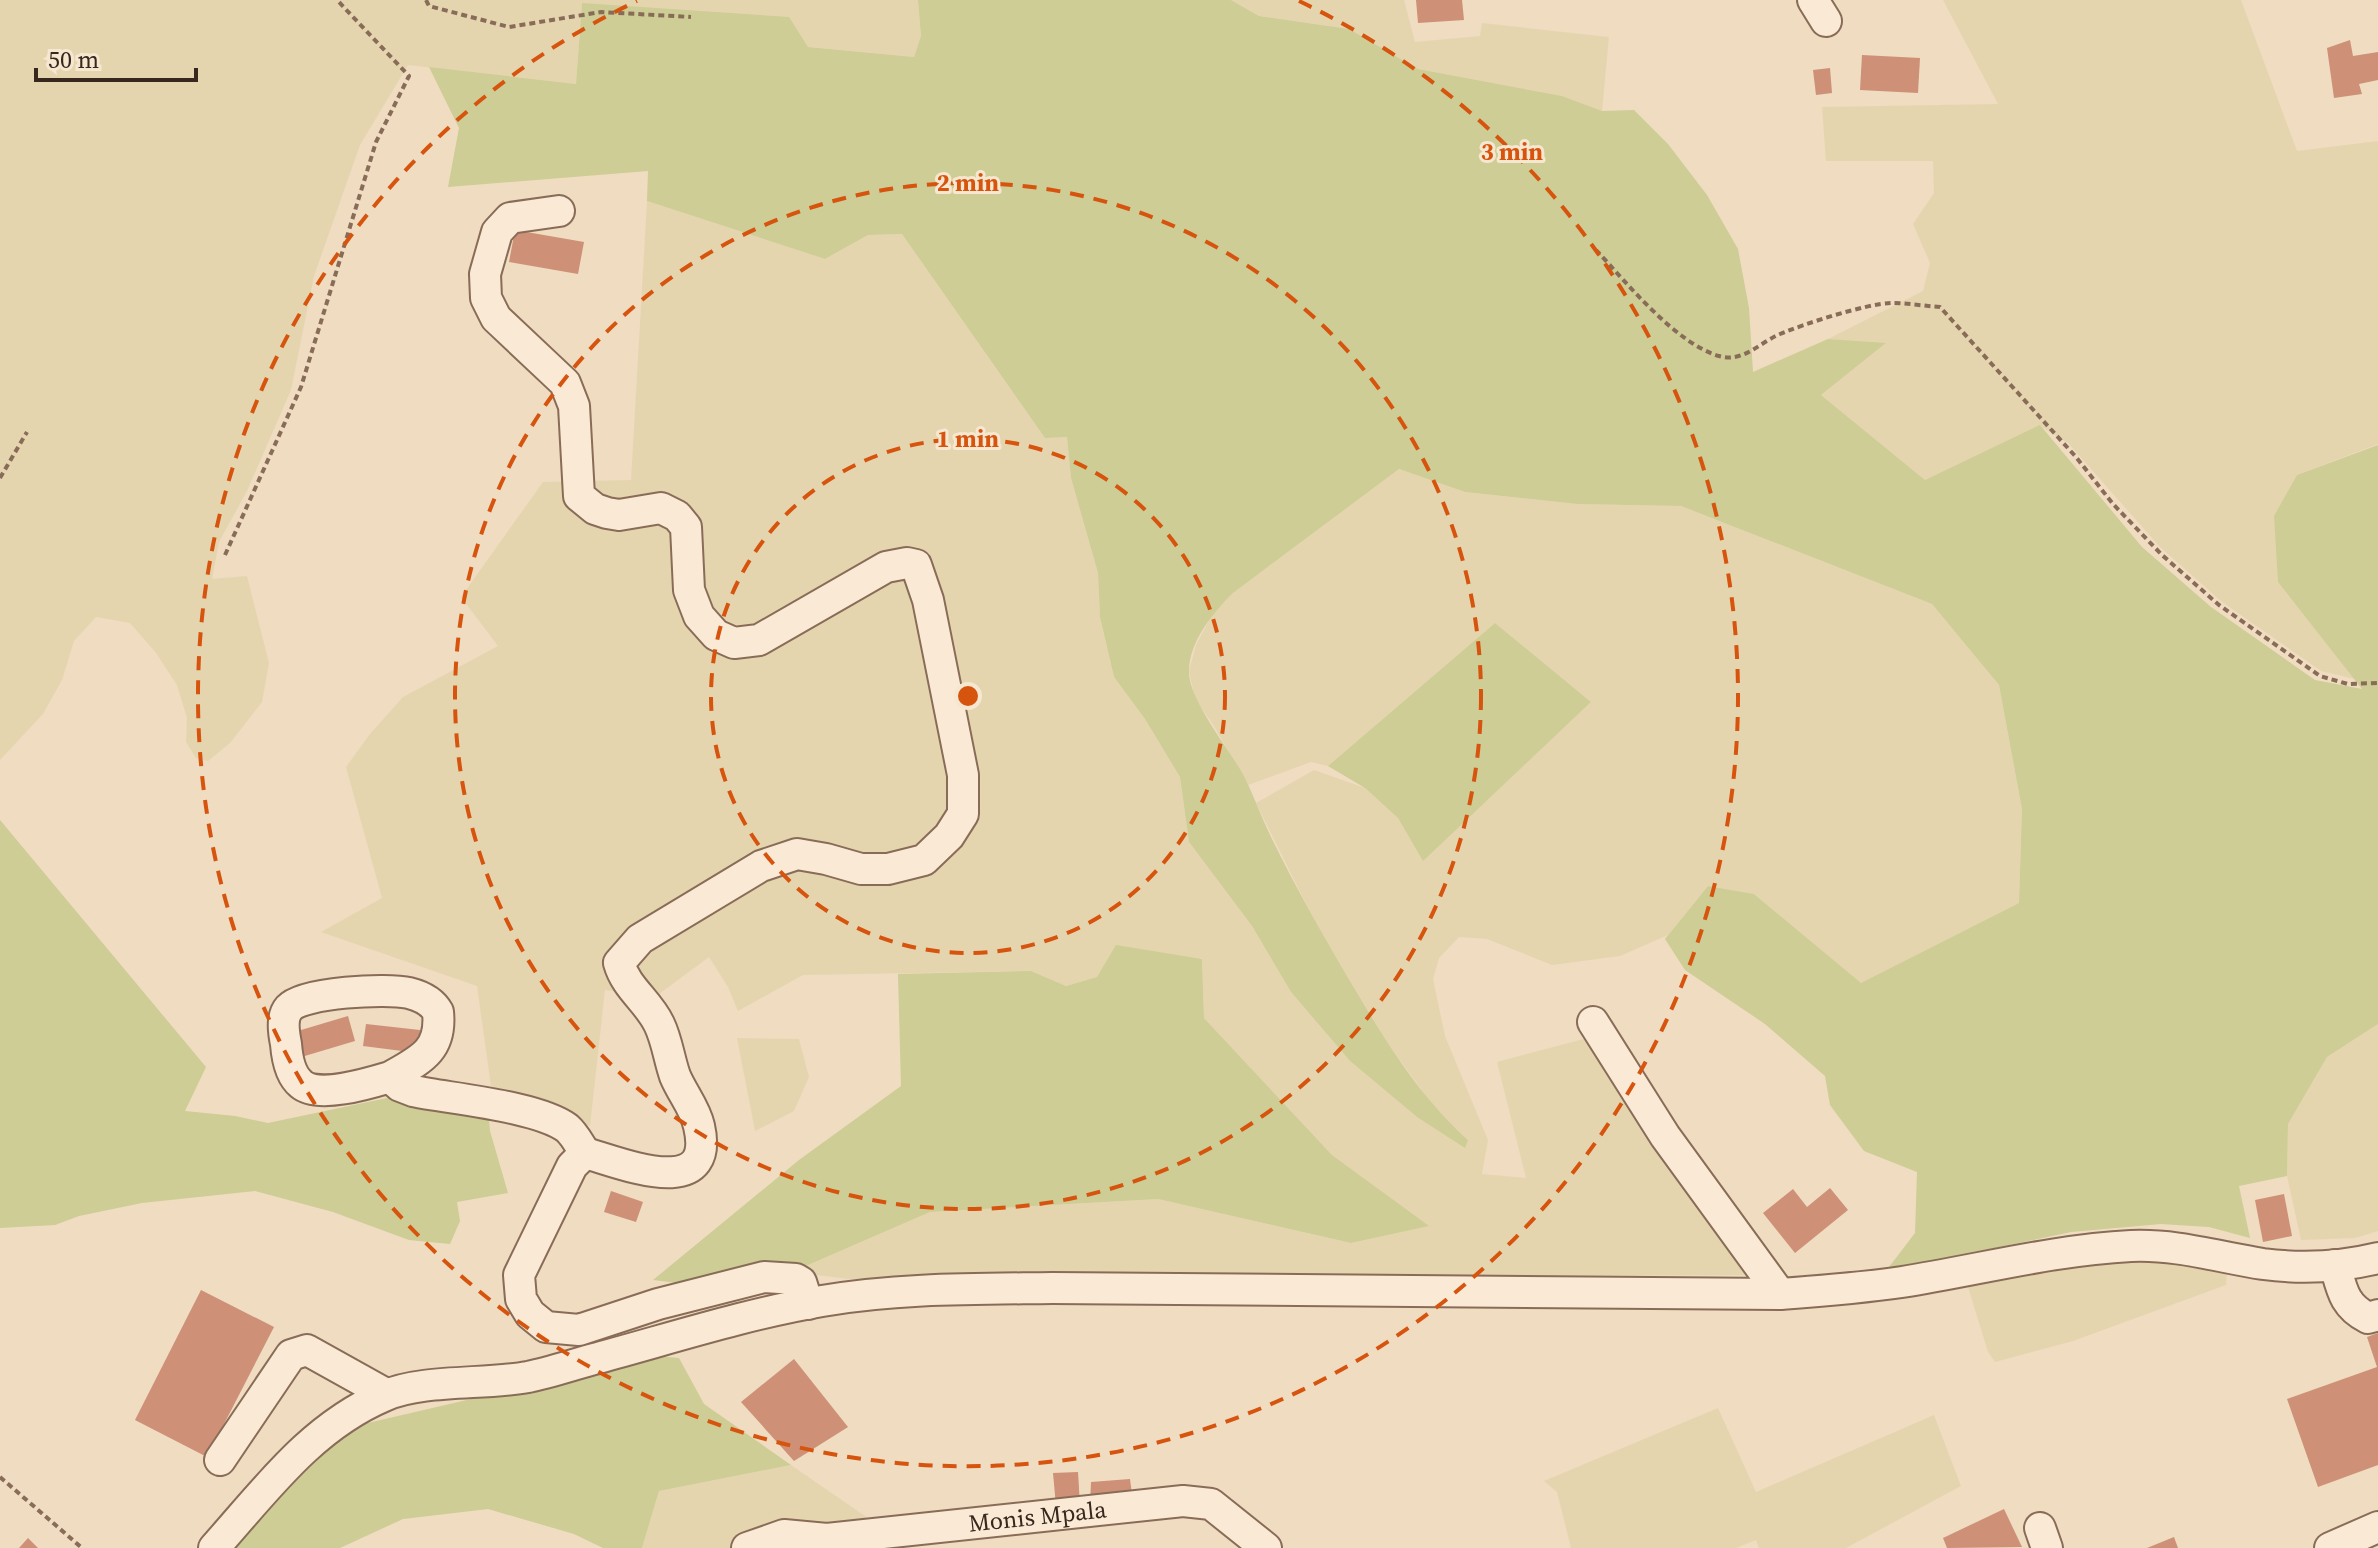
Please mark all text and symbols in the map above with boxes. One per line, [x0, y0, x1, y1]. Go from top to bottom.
scale bar [36, 32, 196, 82]
text: 50 m [48, 43, 99, 76]
text: 3 min [1481, 135, 1543, 168]
text: 2 min [937, 166, 999, 199]
text: 1 min [937, 422, 999, 455]
centre of rings [954, 682, 982, 710]
street label: Monis Mpala [967, 1492, 1109, 1540]

